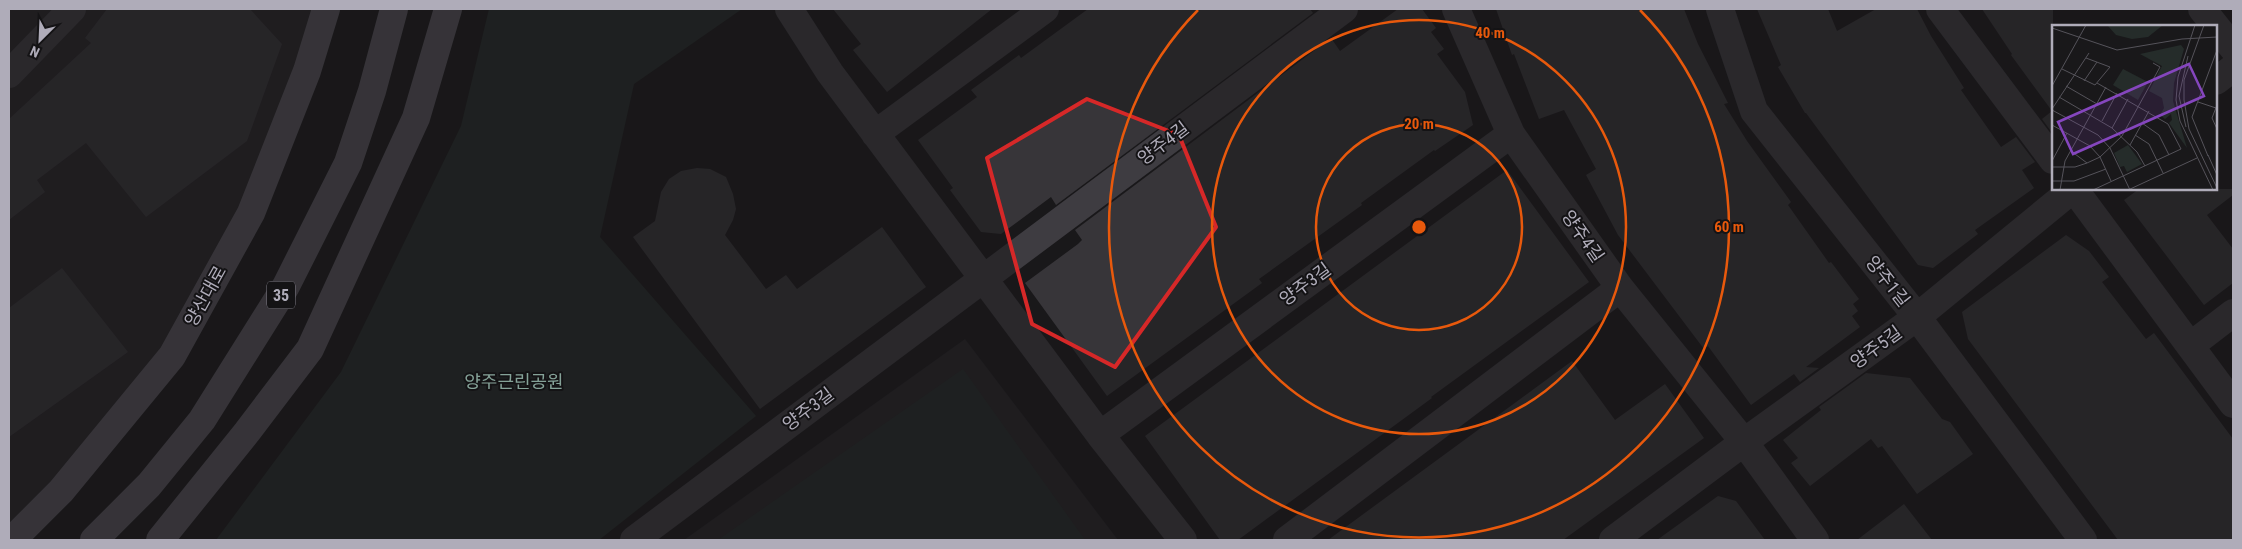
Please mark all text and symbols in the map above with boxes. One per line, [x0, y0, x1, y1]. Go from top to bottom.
north arrow [15, 15, 65, 65]
text: 40 m [1475, 24, 1505, 42]
inset map [2052, 25, 2217, 190]
text: N [28, 43, 42, 61]
text: 20 m [1404, 115, 1434, 133]
street label: 양주4길 [1133, 117, 1193, 169]
street label: 양주4길 [1558, 206, 1608, 266]
centre of rings [1410, 218, 1428, 236]
text: 60 m [1714, 218, 1744, 236]
street label: 양주1길 [1862, 251, 1914, 311]
street label: 양주3길 [1275, 258, 1335, 310]
street label: 양산대로 [180, 262, 230, 330]
road number: 35 [267, 282, 295, 308]
street label: 양주5길 [1846, 321, 1906, 373]
park label: 양주근린공원 [464, 371, 564, 392]
street label: 양주3길 [778, 383, 838, 435]

